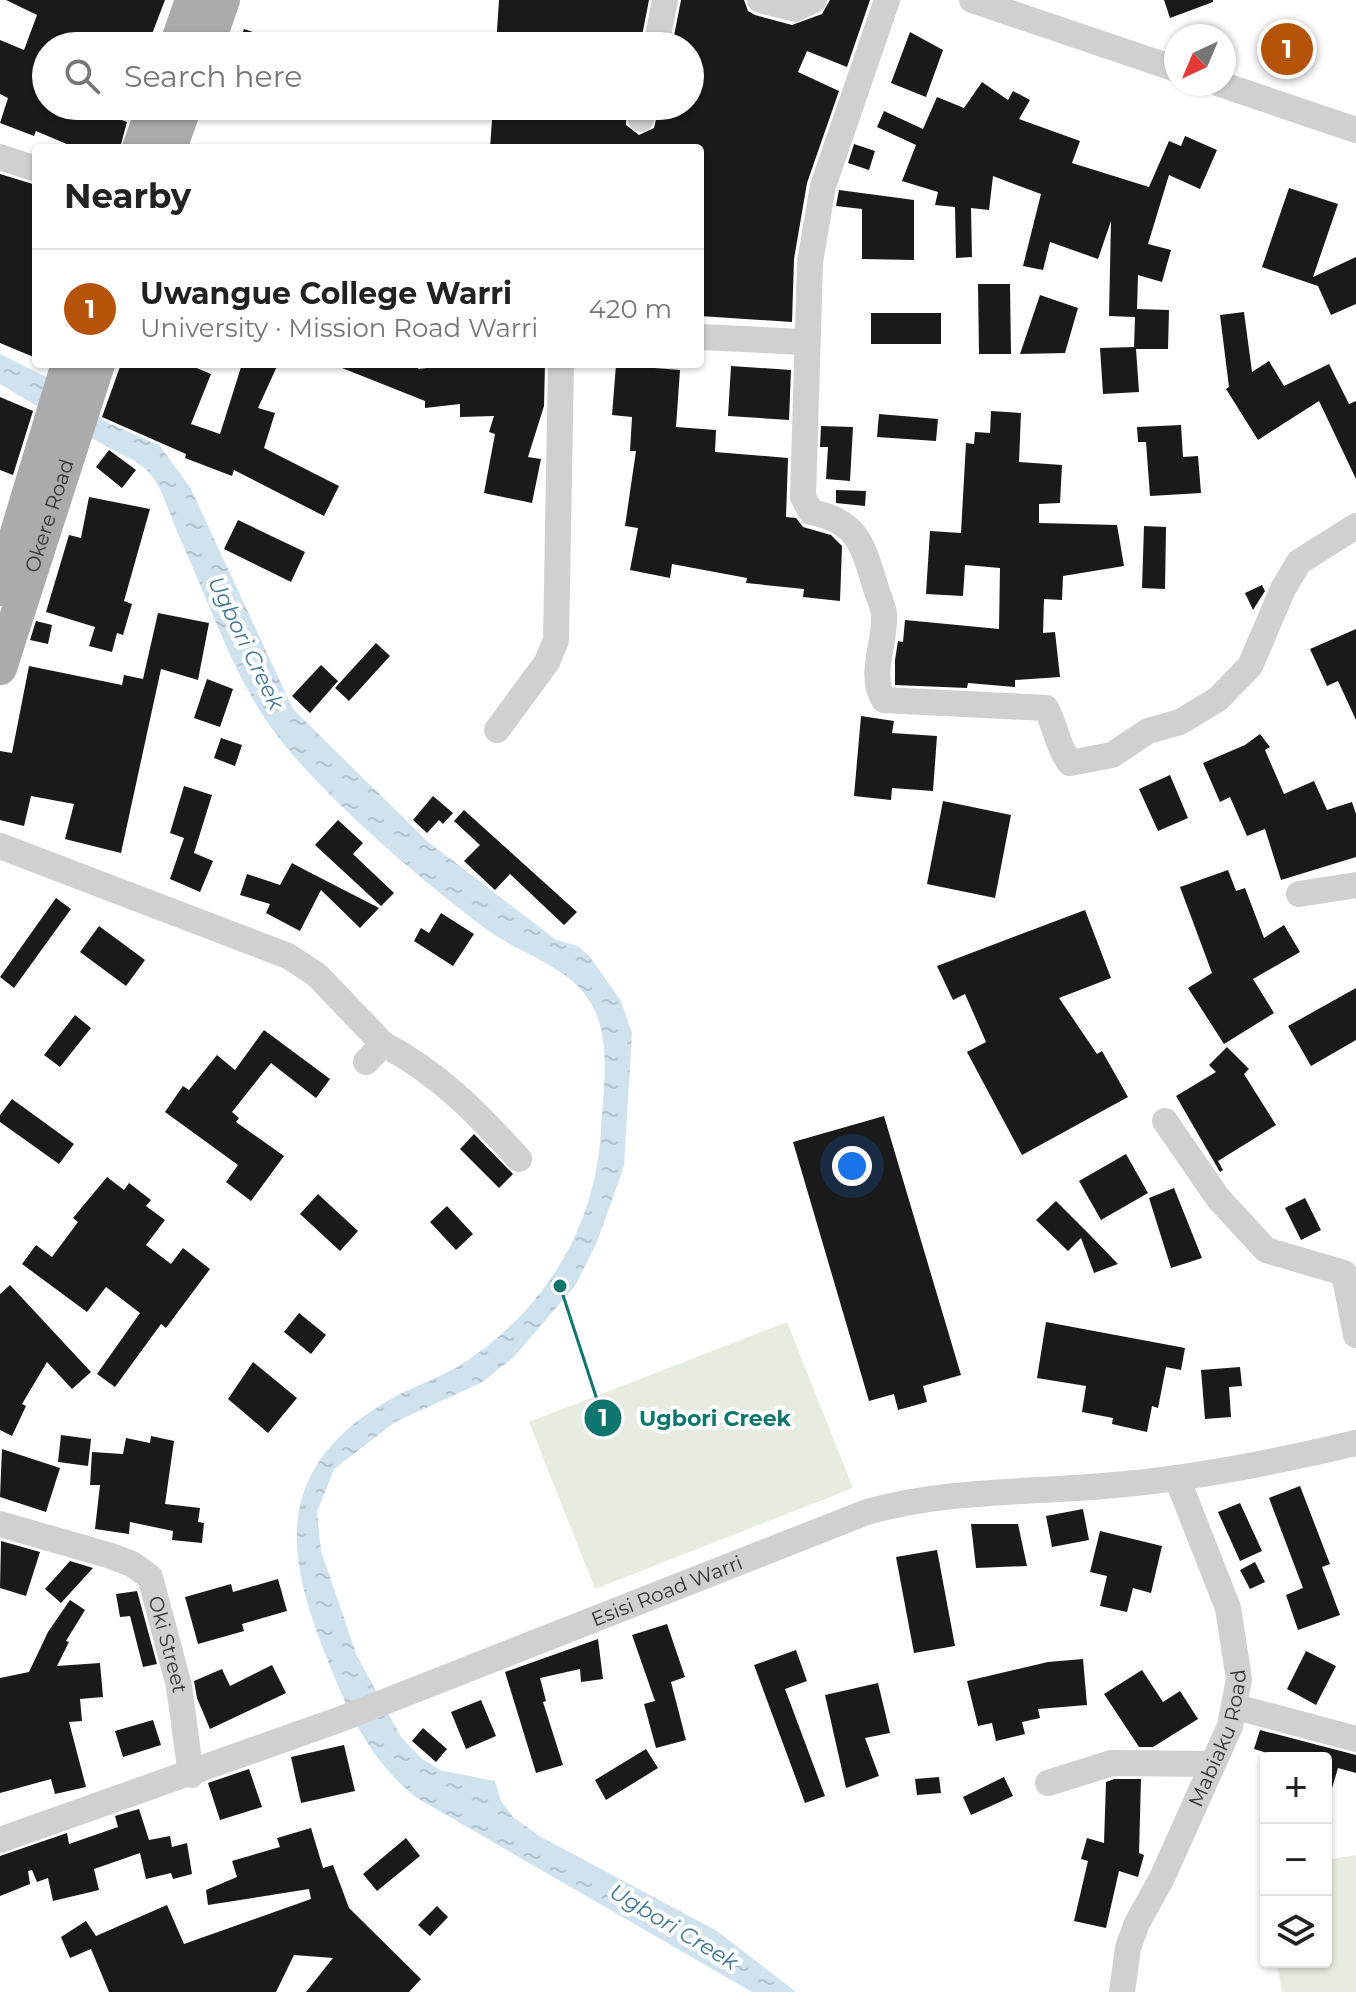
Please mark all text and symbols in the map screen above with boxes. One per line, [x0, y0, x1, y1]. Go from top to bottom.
pin: 1 [1261, 19, 1313, 79]
north arrow [1164, 24, 1236, 96]
search box [32, 32, 704, 120]
icon: search [60, 54, 104, 98]
text: Search here [124, 58, 302, 95]
text: Nearby [64, 175, 191, 217]
text: Uwangue College Warri [140, 275, 512, 312]
text: 1 [85, 293, 95, 325]
text: 420 m [589, 293, 672, 325]
text: University · Mission Road Warri [140, 312, 538, 344]
street label: Okere Road [20, 456, 79, 575]
water label: Ugbori Creek [202, 572, 290, 715]
your location [832, 1146, 872, 1186]
callout: Ugbori Creek [583, 1395, 807, 1441]
text: 1 [598, 1403, 608, 1432]
text: Ugbori Creek [639, 1405, 792, 1432]
street label: Esisi Road Warri [588, 1550, 746, 1631]
street label: Oki Street [144, 1593, 192, 1695]
street label: Mabiaku Road [1183, 1668, 1251, 1811]
map controls [1260, 1752, 1332, 1968]
button: + [1260, 1752, 1332, 1824]
button: − [1260, 1824, 1332, 1896]
water label: Ugbori Creek [605, 1878, 744, 1976]
button: layers [1260, 1896, 1332, 1968]

